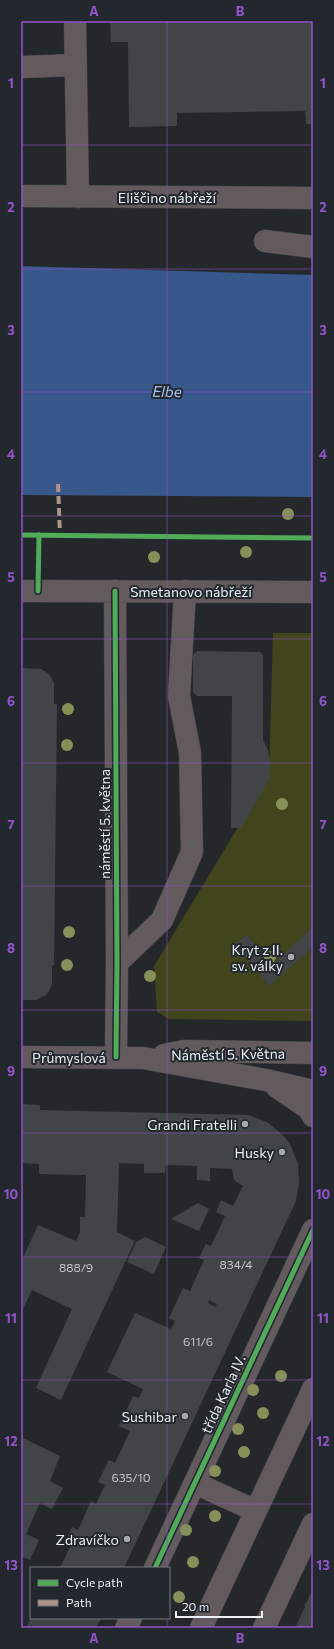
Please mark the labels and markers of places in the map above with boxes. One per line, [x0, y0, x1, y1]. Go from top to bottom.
place label: Kryt z II. sv. války [232, 941, 283, 974]
marker: Kryt z II. sv. války [286, 952, 296, 962]
place label: Grandi Fratelli [147, 1116, 237, 1133]
marker: Grandi Fratelli [240, 1119, 250, 1129]
place label: Husky [234, 1144, 274, 1161]
marker: Husky [277, 1147, 287, 1157]
place label: Sushibar [122, 1408, 177, 1425]
marker: Sushibar [180, 1411, 190, 1421]
place label: Zdravíčko [56, 1531, 119, 1548]
marker: Zdravíčko [122, 1534, 132, 1544]

